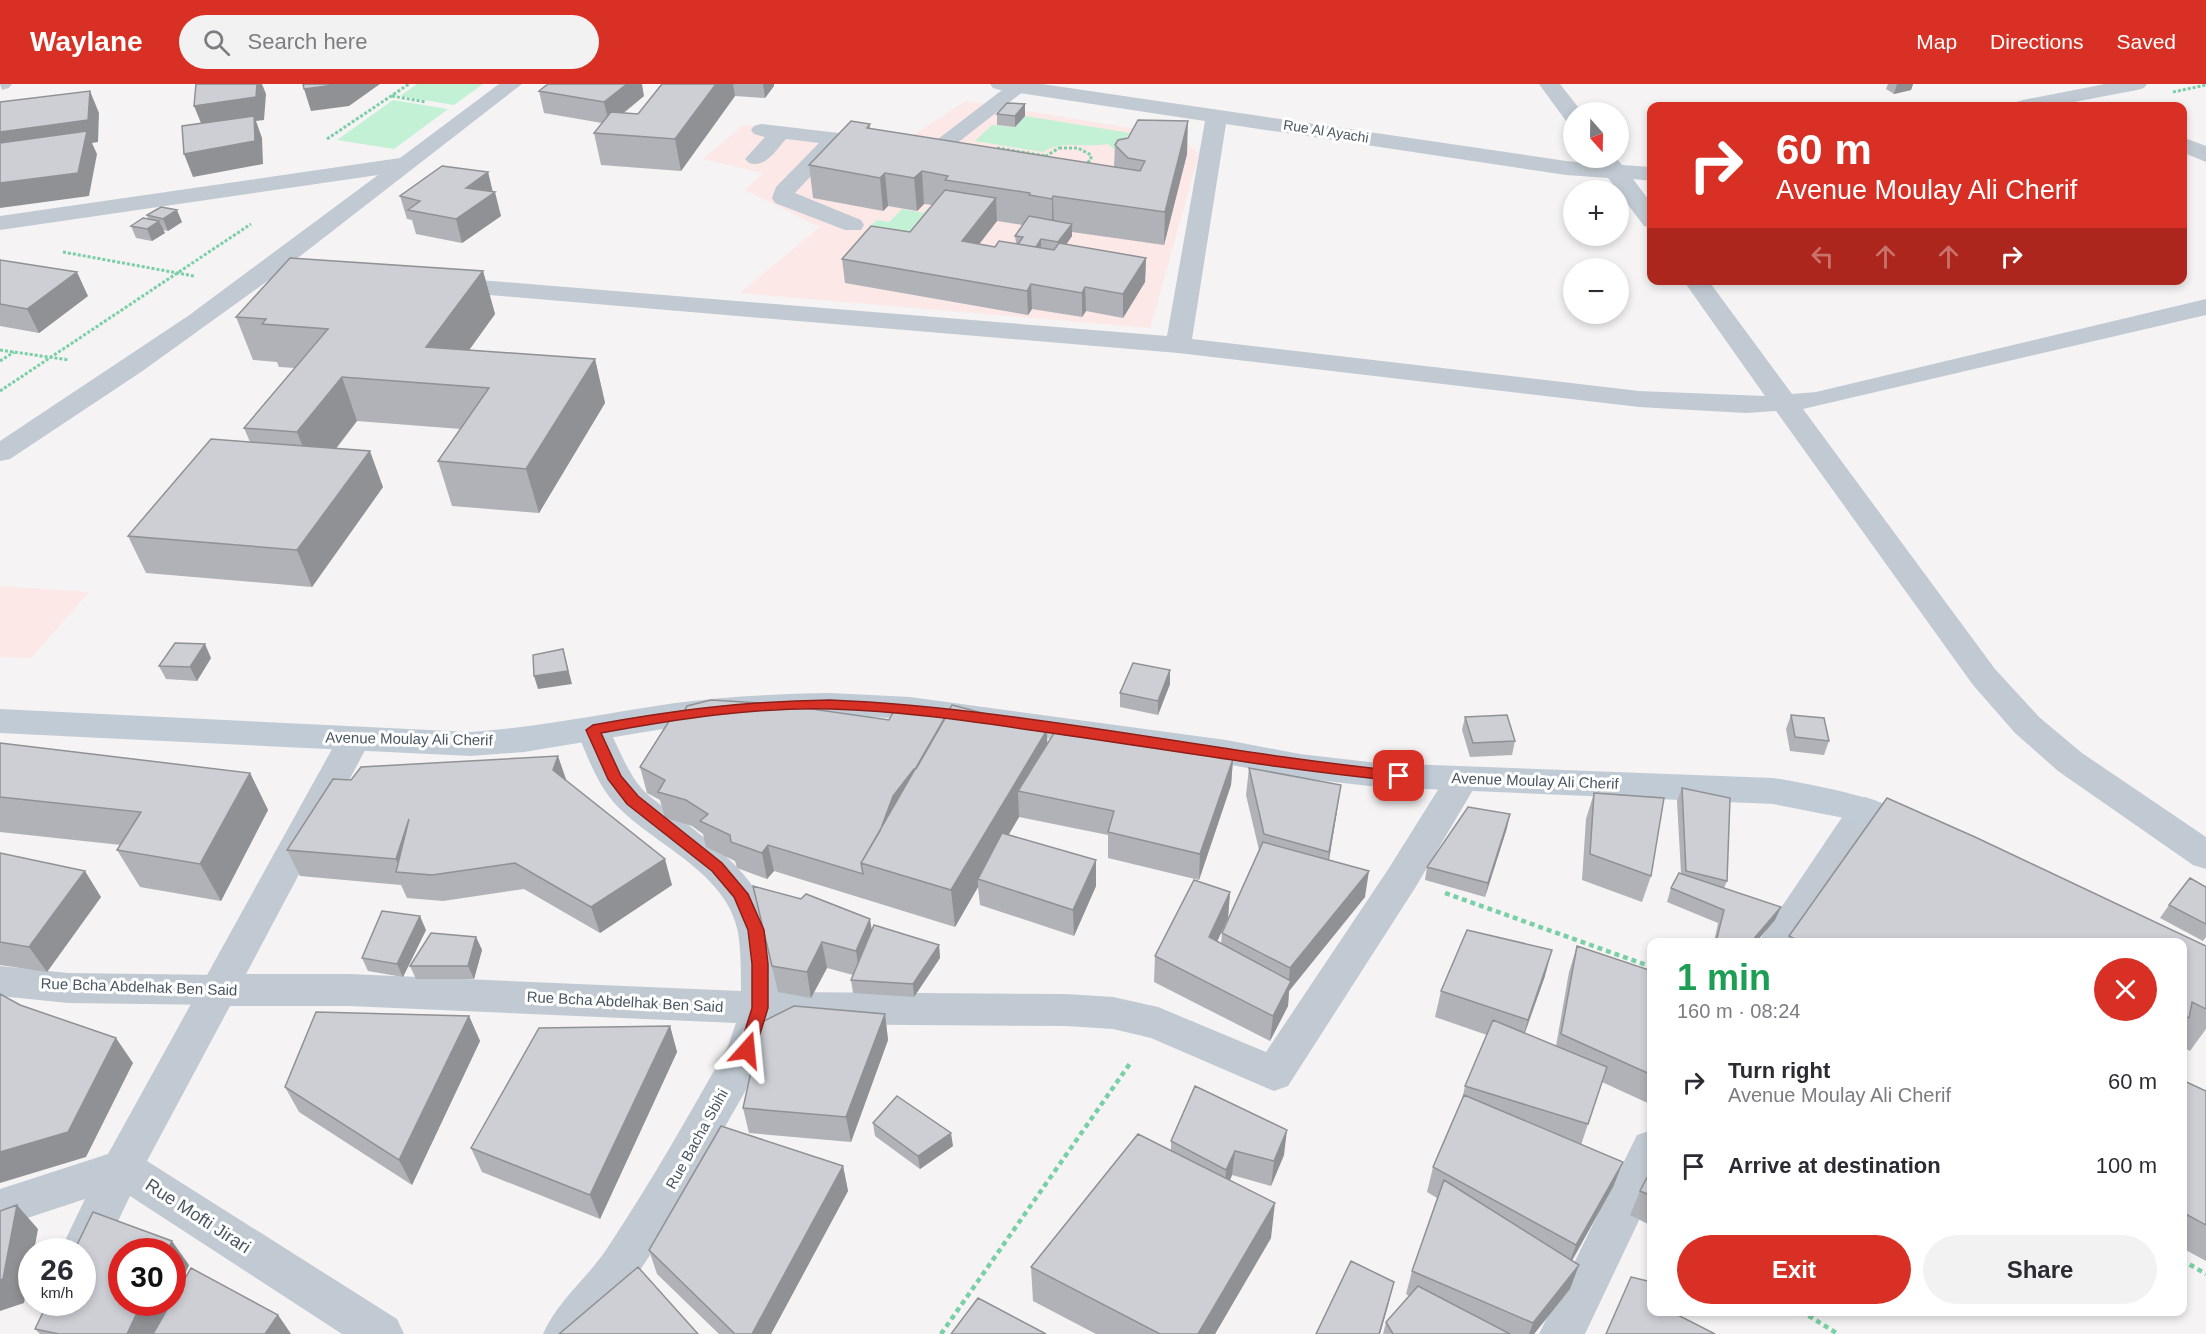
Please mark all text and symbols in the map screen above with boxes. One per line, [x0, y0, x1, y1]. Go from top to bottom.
search box [179, 15, 599, 69]
text: Waylane [30, 26, 143, 57]
icon: search [200, 26, 233, 59]
text: Search here [248, 29, 367, 54]
text: Map [1916, 30, 1957, 53]
text: Directions [1990, 30, 2083, 53]
text: Saved [2116, 30, 2176, 53]
north arrow [1563, 102, 1629, 168]
map controls [1563, 102, 1629, 324]
street label: Rue Al Ayachi [1282, 116, 1370, 146]
icon: right [1677, 126, 1755, 204]
text: 60 m [1776, 126, 1872, 173]
text: Avenue Moulay Ali Cherif [1776, 175, 2077, 205]
button: + [1563, 180, 1629, 246]
icon: left [1806, 240, 1839, 273]
icon: ahead [1869, 240, 1902, 273]
icon: ahead [1932, 240, 1965, 273]
icon: right [1995, 240, 2028, 273]
button: − [1563, 258, 1629, 324]
street label: Avenue Moulay Ali Cherif [325, 729, 494, 748]
pin [1373, 750, 1424, 801]
icon: arrive [1382, 759, 1415, 792]
street label: Avenue Moulay Ali Cherif [1451, 769, 1620, 792]
text: 1 min [1677, 957, 1771, 998]
button: close [2094, 958, 2157, 1021]
street label: Rue Bcha Abdelhak Ben Said [40, 975, 238, 998]
street label: Rue Bcha Abdelhak Ben Said [526, 988, 724, 1015]
text: 160 m · 08:24 [1677, 1000, 1800, 1022]
position arrow [715, 1018, 779, 1082]
text: Turn right [1728, 1058, 1830, 1083]
icon: right [1677, 1066, 1710, 1099]
text: 60 m [2108, 1069, 2157, 1094]
text: Avenue Moulay Ali Cherif [1728, 1084, 1951, 1106]
street label: Rue Bacha Sbihi [662, 1086, 731, 1192]
icon: arrive [1677, 1150, 1710, 1183]
text: Arrive at destination [1728, 1153, 1941, 1178]
text: 100 m [2096, 1153, 2157, 1178]
street label: Rue Mofti Jirari [142, 1175, 254, 1257]
button: Exit [1677, 1235, 1911, 1304]
button: Share [1923, 1235, 2157, 1304]
speed limit sign: 30 [108, 1238, 186, 1316]
text: 26 [40, 1253, 74, 1286]
text: km/h [41, 1284, 73, 1301]

